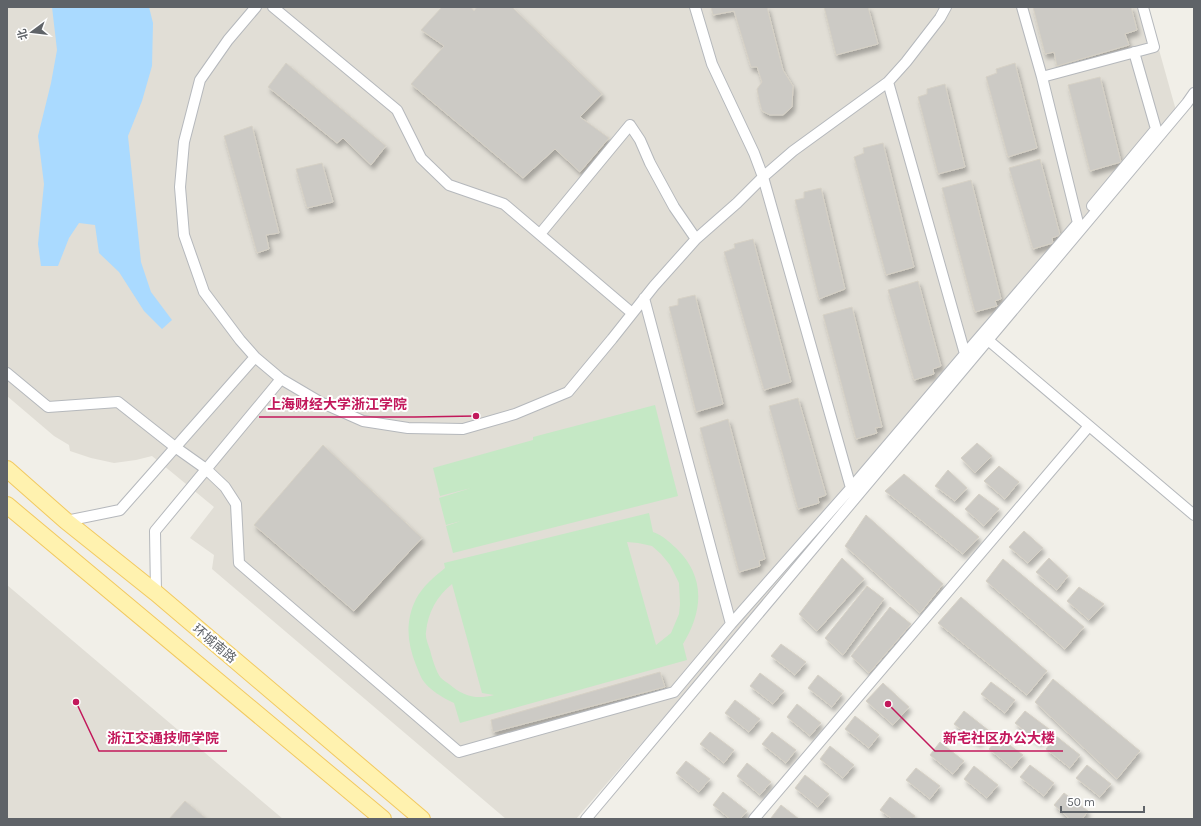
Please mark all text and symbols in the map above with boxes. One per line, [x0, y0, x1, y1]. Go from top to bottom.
north arrow [12, 12, 52, 52]
text: 北 [15, 27, 31, 41]
callout: 上海财经大学浙江学院 [259, 391, 415, 417]
text: 上海财经大学浙江学院 [267, 396, 407, 413]
street label: 环城南路 [190, 621, 239, 666]
callout: 浙江交通技师学院 [99, 725, 227, 751]
callout: 新宅社区办公大楼 [935, 725, 1063, 751]
text: 浙江交通技师学院 [107, 730, 219, 747]
text: 新宅社区办公大楼 [943, 730, 1055, 747]
scale bar [1061, 788, 1144, 814]
text: 50 m [1067, 795, 1095, 809]

